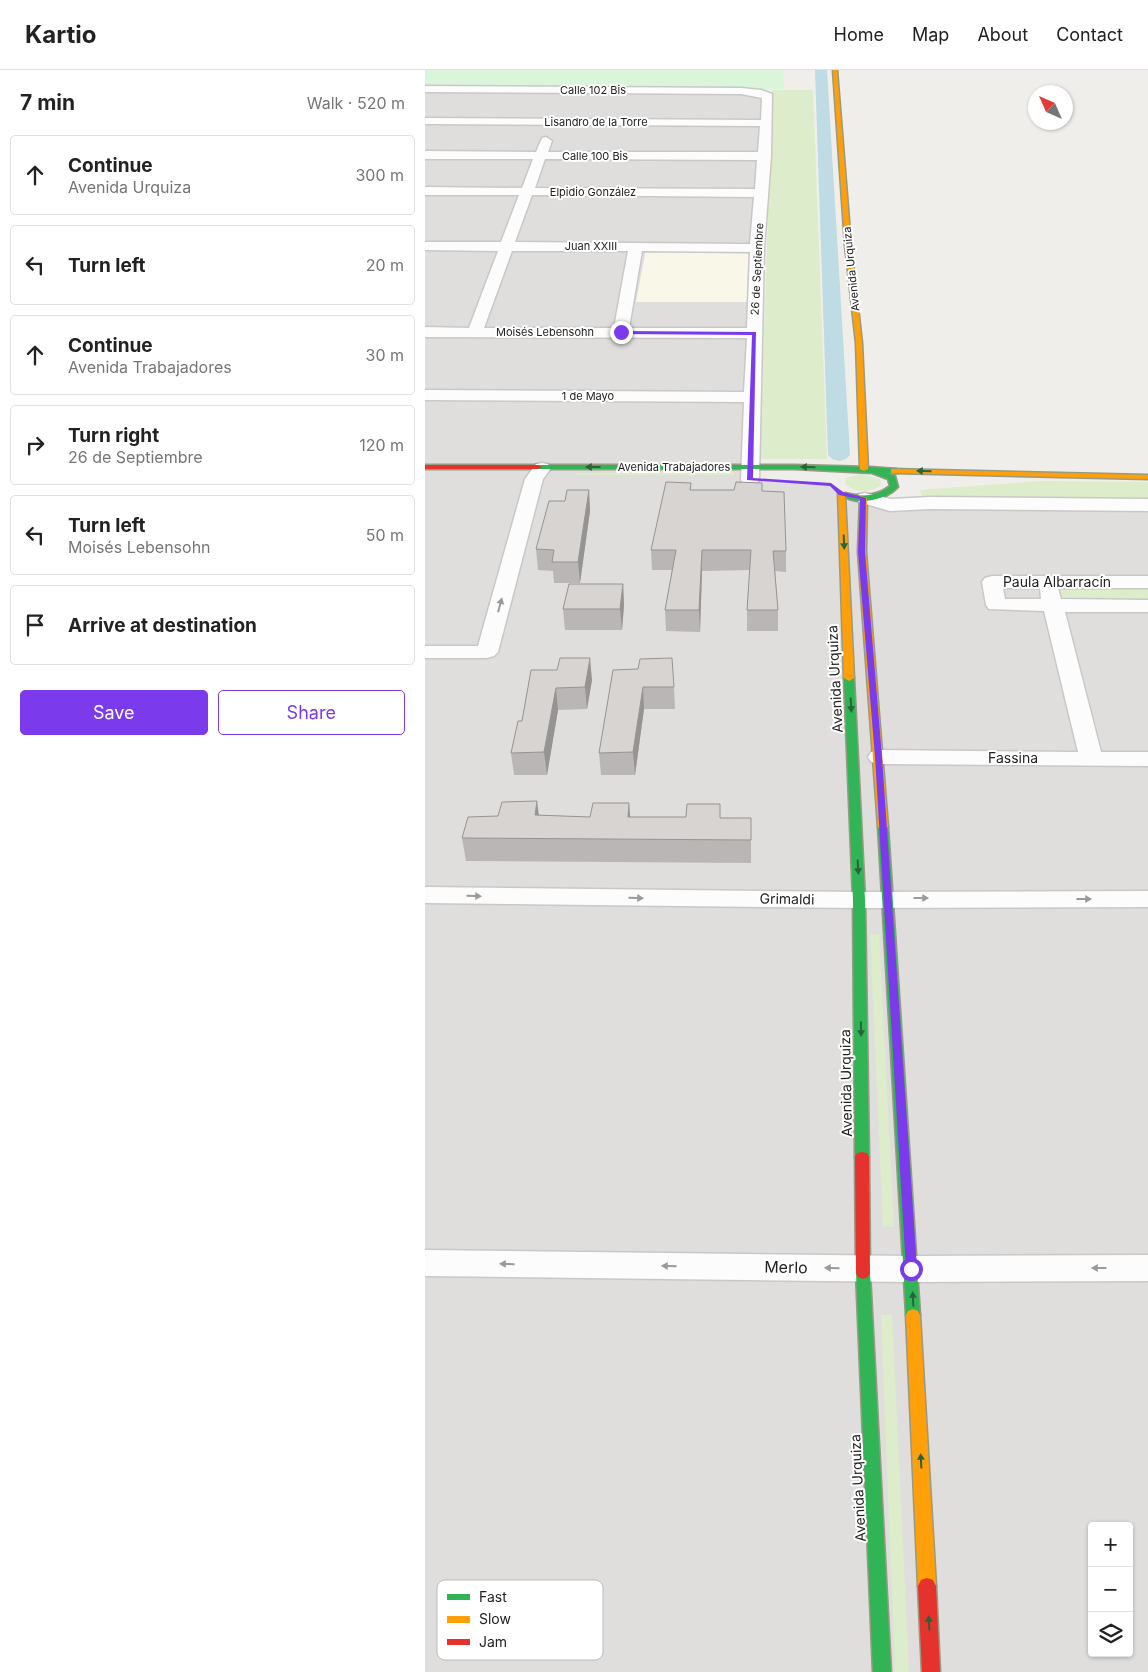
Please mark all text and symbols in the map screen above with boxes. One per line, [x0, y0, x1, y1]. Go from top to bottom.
text: Kartio [25, 20, 96, 49]
text: Home [834, 24, 884, 45]
text: Map [912, 24, 949, 45]
text: About [977, 24, 1028, 45]
text: Contact [1056, 24, 1123, 45]
street label: Calle 102 Bis [560, 83, 626, 97]
north arrow [1028, 85, 1073, 130]
text: 7 min [20, 90, 75, 115]
text: Walk · 520 m [307, 93, 405, 113]
street label: Lisandro de la Torre [544, 115, 648, 129]
street label: Calle 100 Bis [562, 149, 628, 163]
text: Continue [68, 154, 153, 177]
icon: ahead [21, 161, 49, 189]
text: 300 m [355, 165, 404, 185]
text: Avenida Urquiza [68, 177, 191, 197]
street label: Elpidio González [550, 185, 636, 199]
street label: 26 de Septiembre [748, 222, 766, 316]
street label: Avenida Urquiza [840, 226, 862, 312]
street label: Juan XXIII [565, 239, 617, 253]
icon: left [21, 251, 49, 279]
text: Turn left [68, 254, 146, 277]
text: 20 m [366, 255, 404, 275]
route end [610, 321, 633, 344]
street label: Moisés Lebensohn [496, 325, 594, 339]
text: Continue [68, 334, 153, 357]
icon: ahead [21, 341, 49, 369]
text: 30 m [366, 345, 404, 365]
text: Avenida Trabajadores [68, 357, 232, 377]
street label: 1 de Mayo [562, 389, 615, 403]
text: Turn right [68, 424, 159, 447]
icon: right [21, 431, 49, 459]
text: 120 m [359, 435, 404, 455]
text: 26 de Septiembre [68, 447, 203, 467]
street label: Avenida Trabajadores [618, 460, 730, 474]
one-way arrow [585, 463, 601, 471]
one-way arrow [800, 463, 816, 471]
one-way arrow [916, 467, 932, 475]
text: Turn left [68, 514, 146, 537]
icon: left [21, 521, 49, 549]
text: 50 m [366, 525, 404, 545]
one-way arrow [840, 534, 848, 550]
text: Moisés Lebensohn [68, 537, 211, 557]
street label: Paula Albarracín [1003, 573, 1111, 590]
one-way arrow [496, 597, 504, 612]
icon: arrive [21, 611, 49, 639]
text: Arrive at destination [68, 614, 257, 637]
street label: Avenida Urquiza [823, 625, 846, 733]
button: Save [20, 690, 208, 735]
button: Share [218, 690, 405, 735]
one-way arrow [847, 697, 855, 713]
street label: Fassina [988, 749, 1038, 766]
one-way arrow [854, 859, 862, 875]
street label: Grimaldi [759, 890, 815, 907]
one-way arrow [466, 892, 482, 900]
one-way arrow [628, 894, 644, 902]
one-way arrow [914, 894, 930, 902]
one-way arrow [1076, 895, 1092, 903]
one-way arrow [857, 1022, 865, 1038]
street label: Avenida Urquiza [836, 1029, 855, 1137]
street label: Merlo [764, 1257, 808, 1277]
route start [900, 1258, 923, 1281]
one-way arrow [499, 1260, 515, 1268]
one-way arrow [661, 1262, 677, 1270]
one-way arrow [824, 1264, 840, 1272]
one-way arrow [1091, 1264, 1107, 1272]
one-way arrow [909, 1290, 917, 1306]
street label: Avenida Urquiza [846, 1434, 869, 1542]
one-way arrow [916, 1453, 924, 1469]
map controls [1088, 1522, 1133, 1657]
button: + [1088, 1522, 1133, 1567]
button: − [1088, 1567, 1133, 1612]
legend [437, 1580, 603, 1660]
text: Fast [479, 1588, 507, 1605]
text: Slow [479, 1610, 511, 1627]
button: layers [1088, 1612, 1133, 1657]
one-way arrow [924, 1615, 932, 1631]
text: Jam [479, 1633, 507, 1650]

